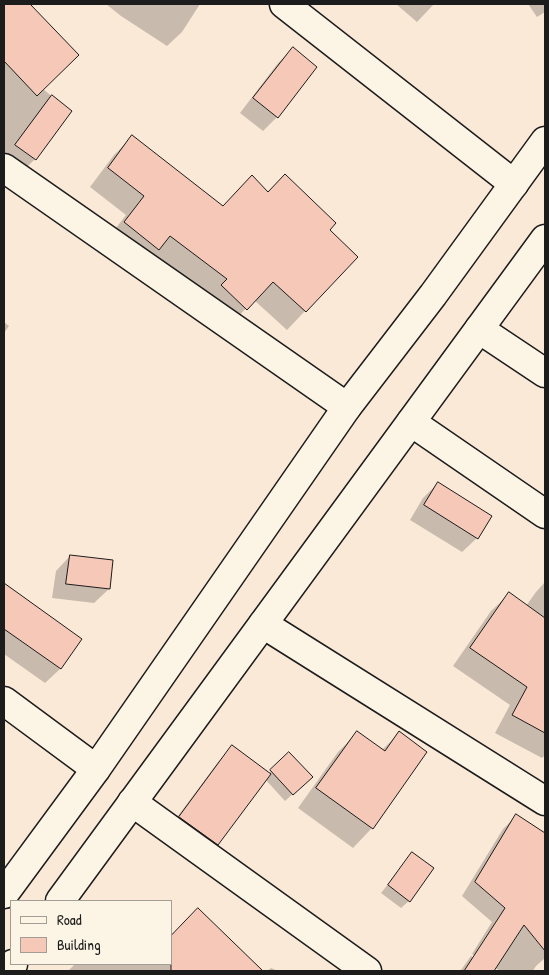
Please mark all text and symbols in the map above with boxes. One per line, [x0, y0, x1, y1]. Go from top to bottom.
legend [10, 900, 172, 965]
text: Road [57, 909, 82, 930]
text: Building [57, 934, 101, 955]

